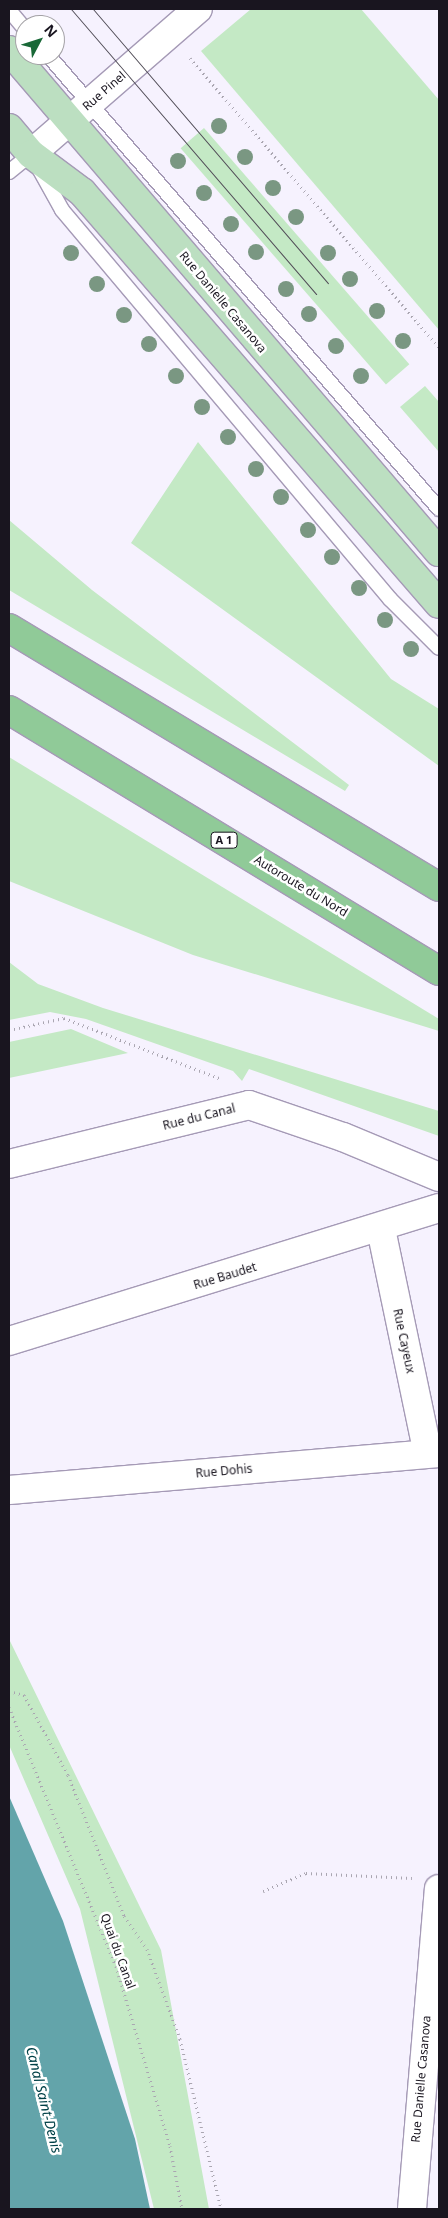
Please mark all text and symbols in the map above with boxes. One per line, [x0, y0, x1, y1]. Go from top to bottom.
north arrow [15, 15, 65, 65]
text: N [40, 20, 62, 41]
street label: Rue Pinel [80, 68, 128, 114]
street label: Rue Danielle Casanova [176, 248, 270, 356]
road number: A 1 [210, 832, 238, 848]
street label: Autoroute du Nord [252, 852, 350, 920]
street label: Rue du Canal [161, 1101, 237, 1133]
street label: Rue Baudet [192, 1260, 258, 1292]
street label: Rue Cayeux [390, 1307, 418, 1375]
street label: Rue Dohis [195, 1461, 253, 1481]
street label: Quai du Canal [98, 1911, 138, 1991]
street label: Rue Danielle Casanova [408, 2015, 434, 2143]
water label: Canal Saint-Denis [23, 2045, 65, 2155]

